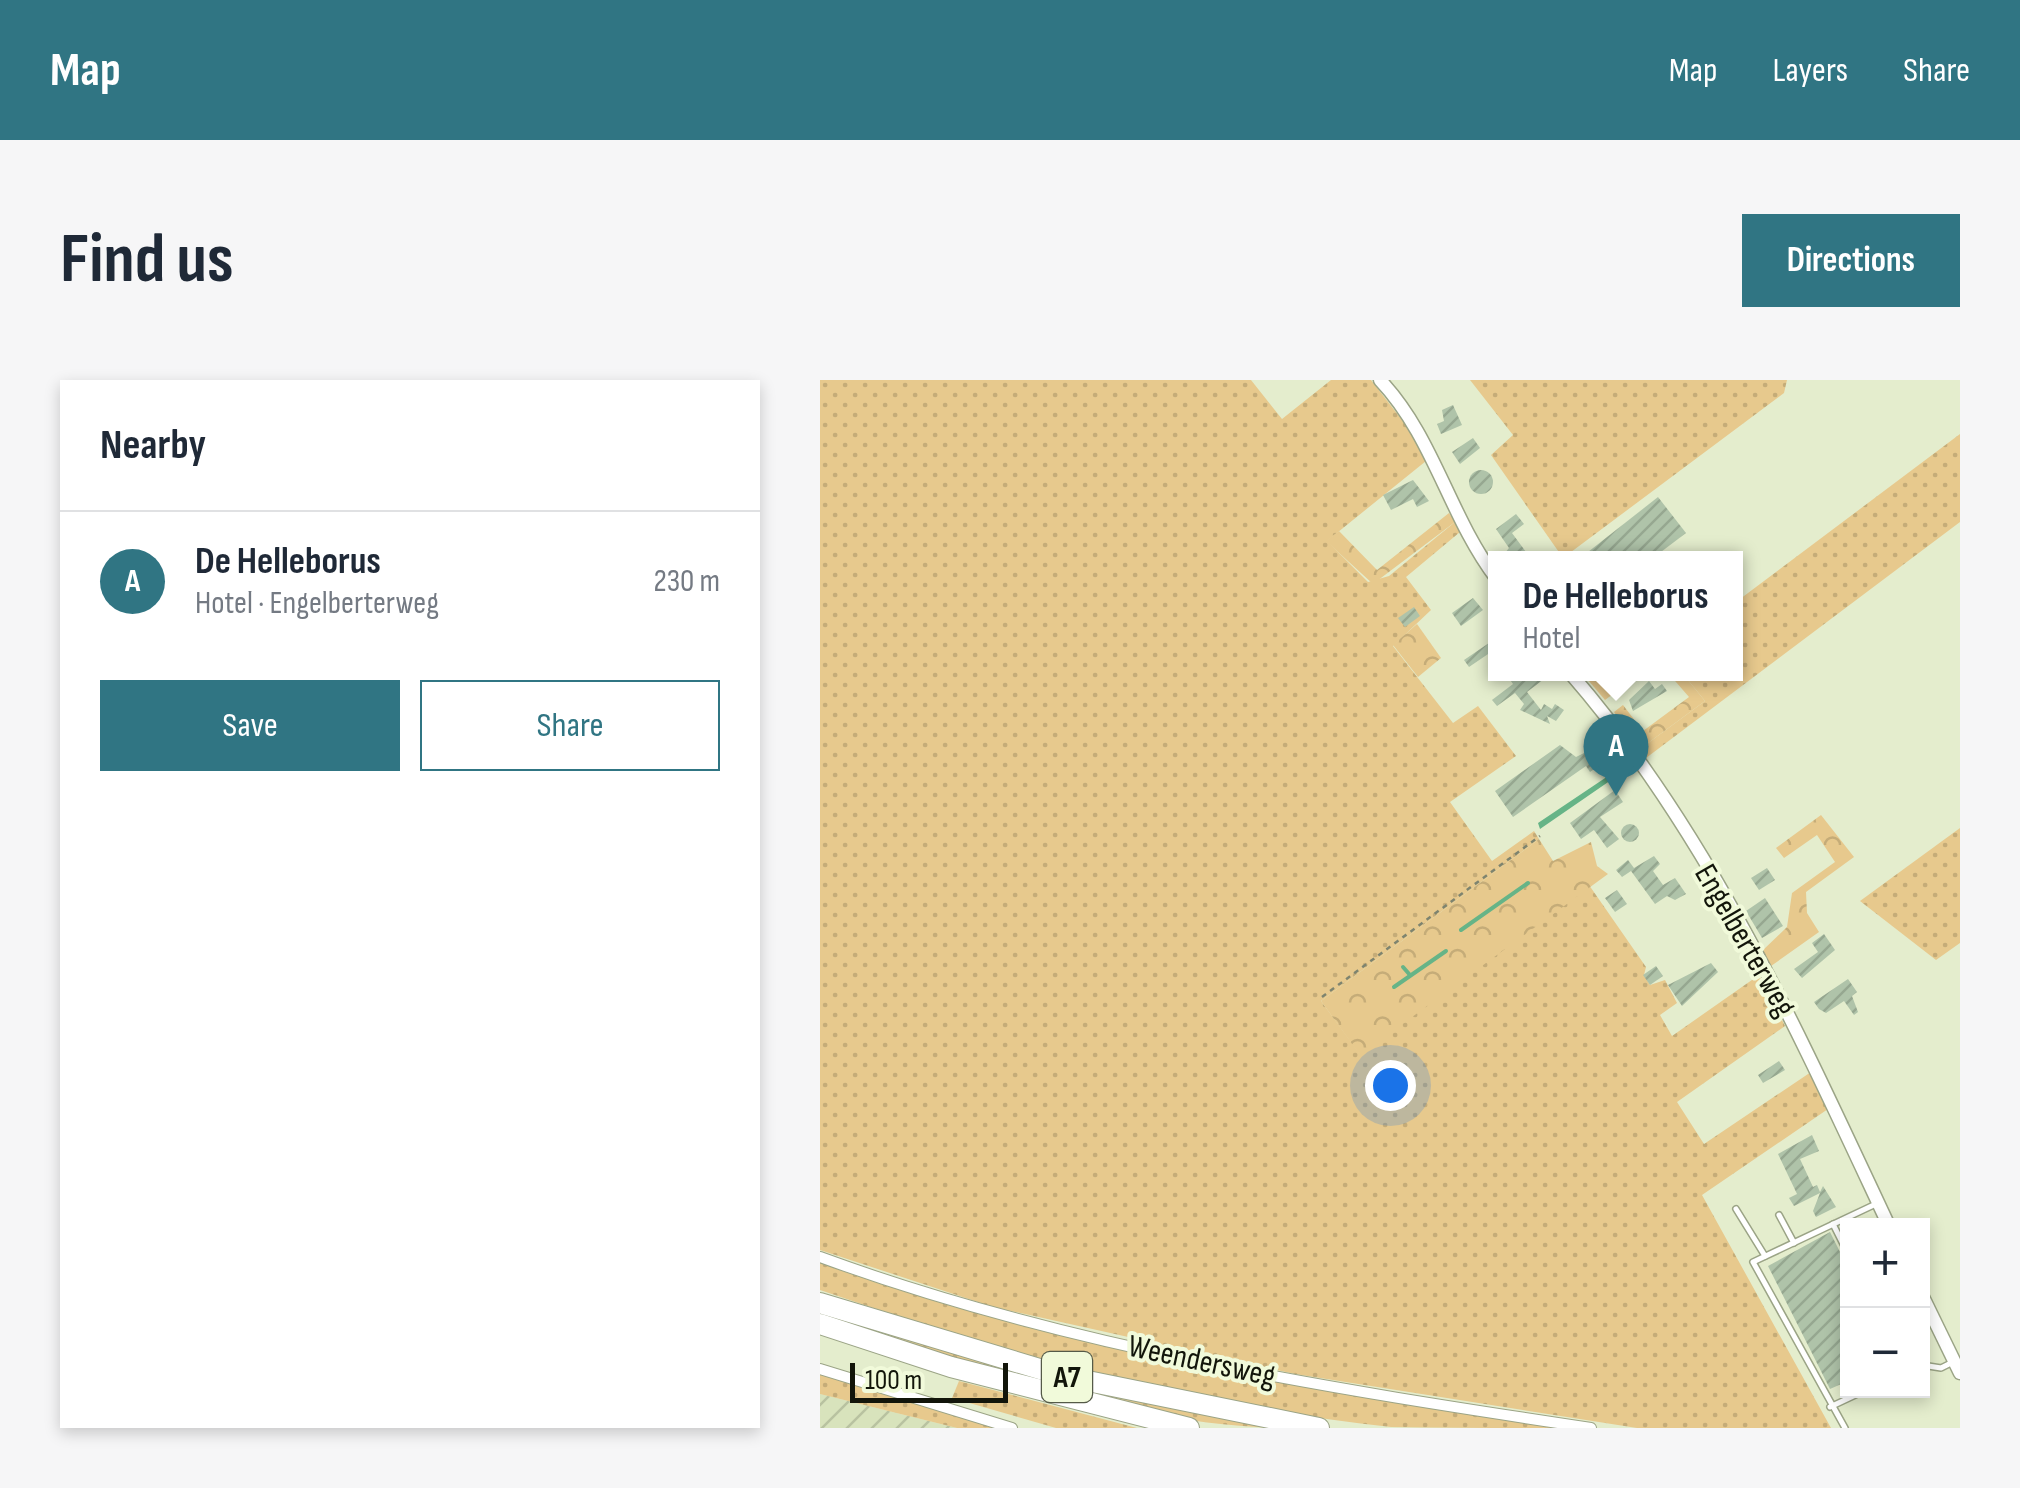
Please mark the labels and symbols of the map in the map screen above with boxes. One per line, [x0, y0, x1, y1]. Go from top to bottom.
pin: A [1584, 714, 1648, 796]
street label: Engelberterweg [1685, 858, 1804, 1024]
your location [1365, 1060, 1416, 1111]
street label: Weendersweg [1124, 1327, 1279, 1396]
road number: A7 [1042, 1352, 1092, 1402]
scale bar [850, 1358, 1008, 1403]

